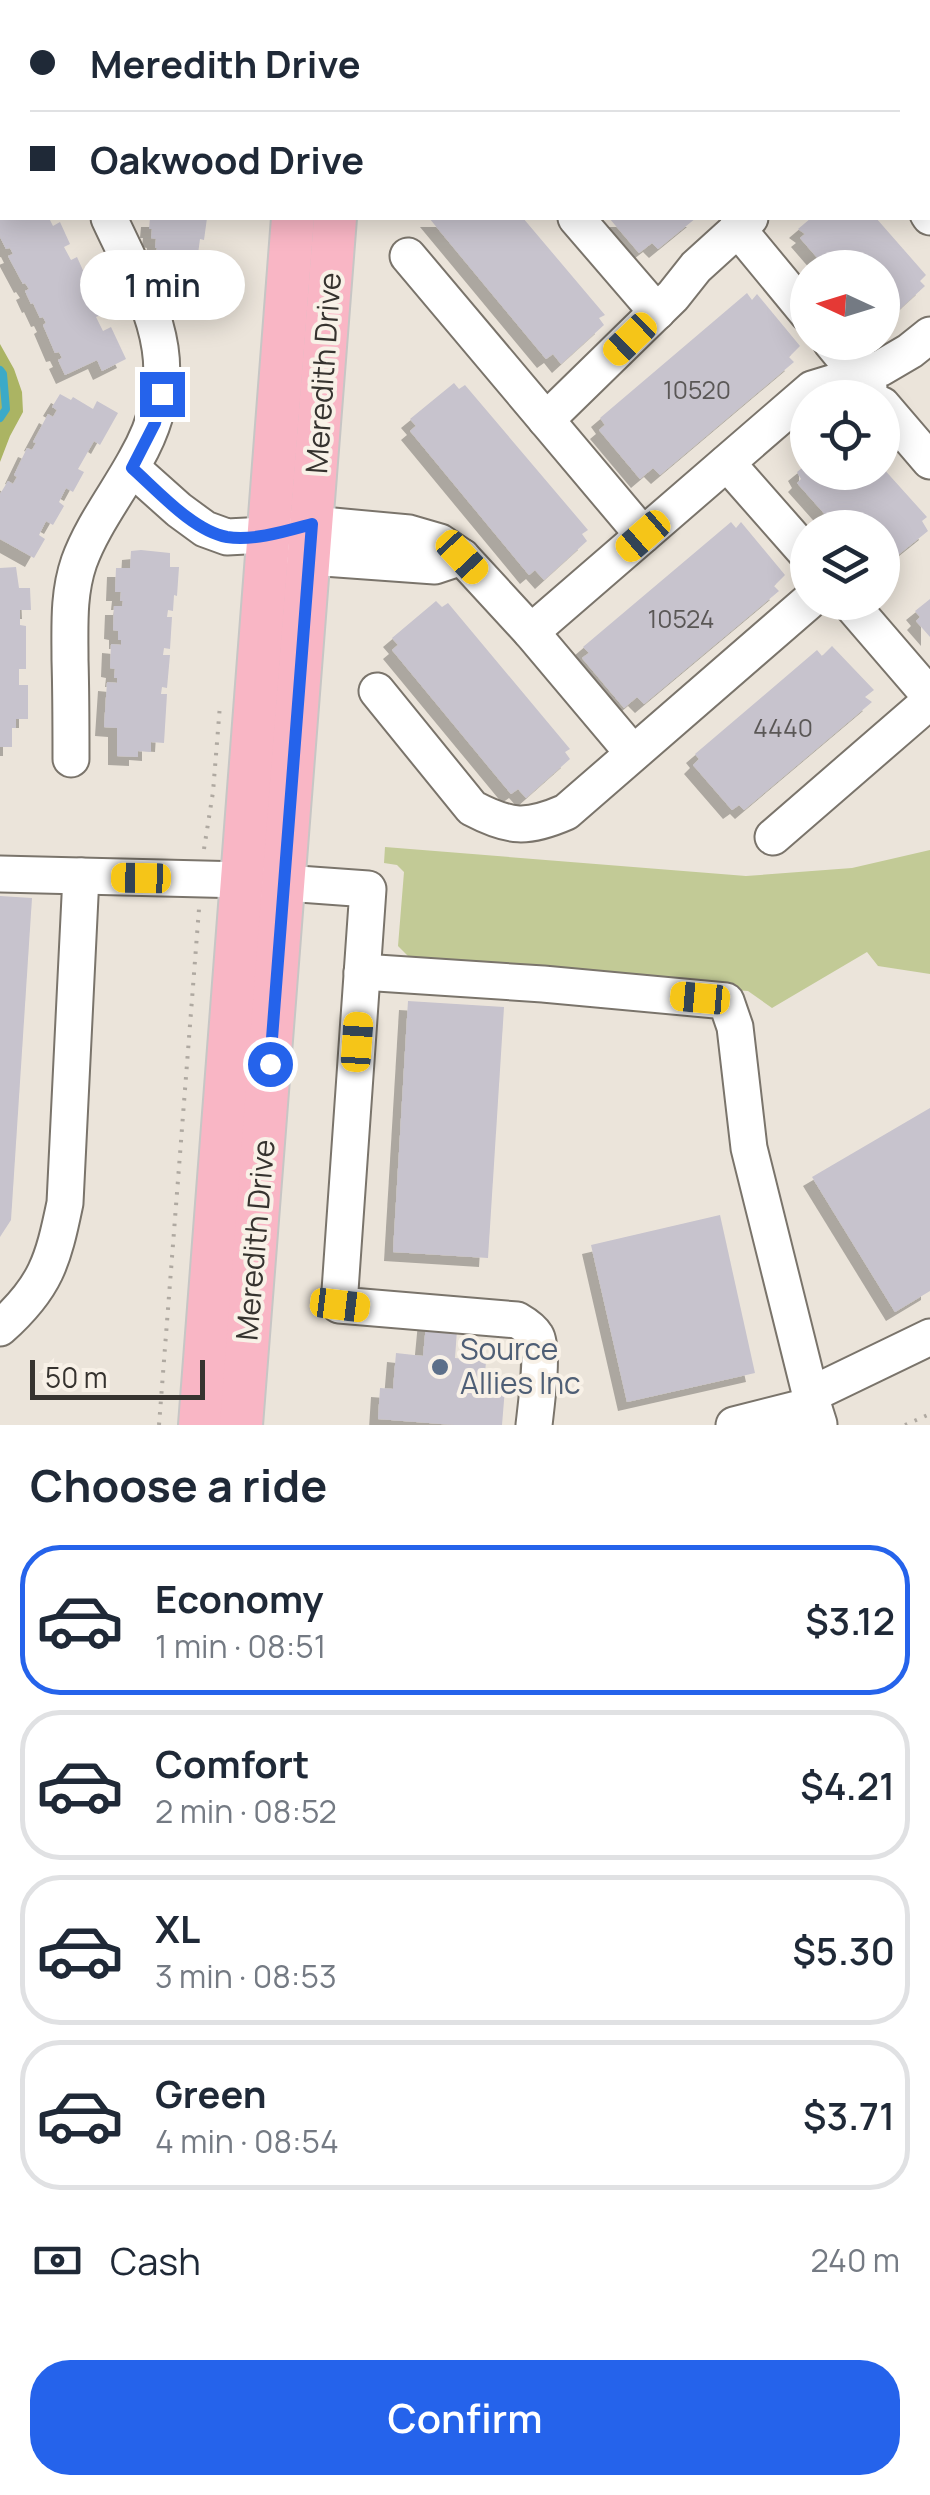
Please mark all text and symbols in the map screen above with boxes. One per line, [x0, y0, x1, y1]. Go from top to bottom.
text: Meredith Drive [90, 37, 361, 89]
text: Oakwood Drive [90, 133, 364, 185]
callout: 1 min [80, 249, 244, 319]
north arrow [790, 250, 900, 360]
map controls [790, 250, 900, 620]
text: 1 min [124, 263, 201, 307]
street label: Meredith Drive [295, 271, 350, 475]
car [598, 307, 662, 371]
route end [140, 372, 185, 417]
house number: 10520 [663, 372, 731, 407]
button: locate [790, 380, 900, 490]
car [611, 505, 675, 567]
button: layers [790, 510, 900, 620]
car [431, 525, 493, 589]
house number: 10524 [647, 601, 715, 636]
house number: 4440 [753, 710, 813, 745]
car [111, 862, 171, 894]
car [669, 980, 731, 1016]
car [340, 1011, 374, 1073]
route start [248, 1042, 293, 1087]
street label: Meredith Drive [225, 1138, 284, 1342]
car [308, 1286, 372, 1324]
place label: Source Allies Inc [460, 1328, 581, 1403]
scale bar [30, 1355, 205, 1400]
marker: Source Allies Inc [429, 1356, 451, 1378]
text: 50 m [45, 1358, 108, 1396]
text: Choose a ride [30, 1454, 327, 1516]
text: Economy [155, 1572, 324, 1624]
icon: car [35, 1575, 125, 1665]
text: $3.12 [805, 1594, 895, 1646]
text: 1 min · 08:51 [155, 1624, 326, 1668]
text: Comfort [155, 1737, 309, 1789]
icon: car [35, 1740, 125, 1830]
text: $4.21 [800, 1759, 895, 1811]
text: 2 min · 08:52 [155, 1789, 337, 1833]
text: XL [155, 1902, 200, 1954]
icon: car [35, 1905, 125, 1995]
text: $5.30 [792, 1924, 895, 1976]
text: 3 min · 08:53 [155, 1954, 337, 1998]
text: Green [155, 2067, 267, 2119]
icon: car [35, 2070, 125, 2160]
text: $3.71 [803, 2089, 895, 2141]
text: 4 min · 08:54 [155, 2119, 339, 2163]
icon: cash [30, 2233, 85, 2288]
text: Cash [110, 2234, 201, 2286]
text: 240 m [810, 2238, 900, 2282]
button: Confirm [30, 2360, 900, 2475]

